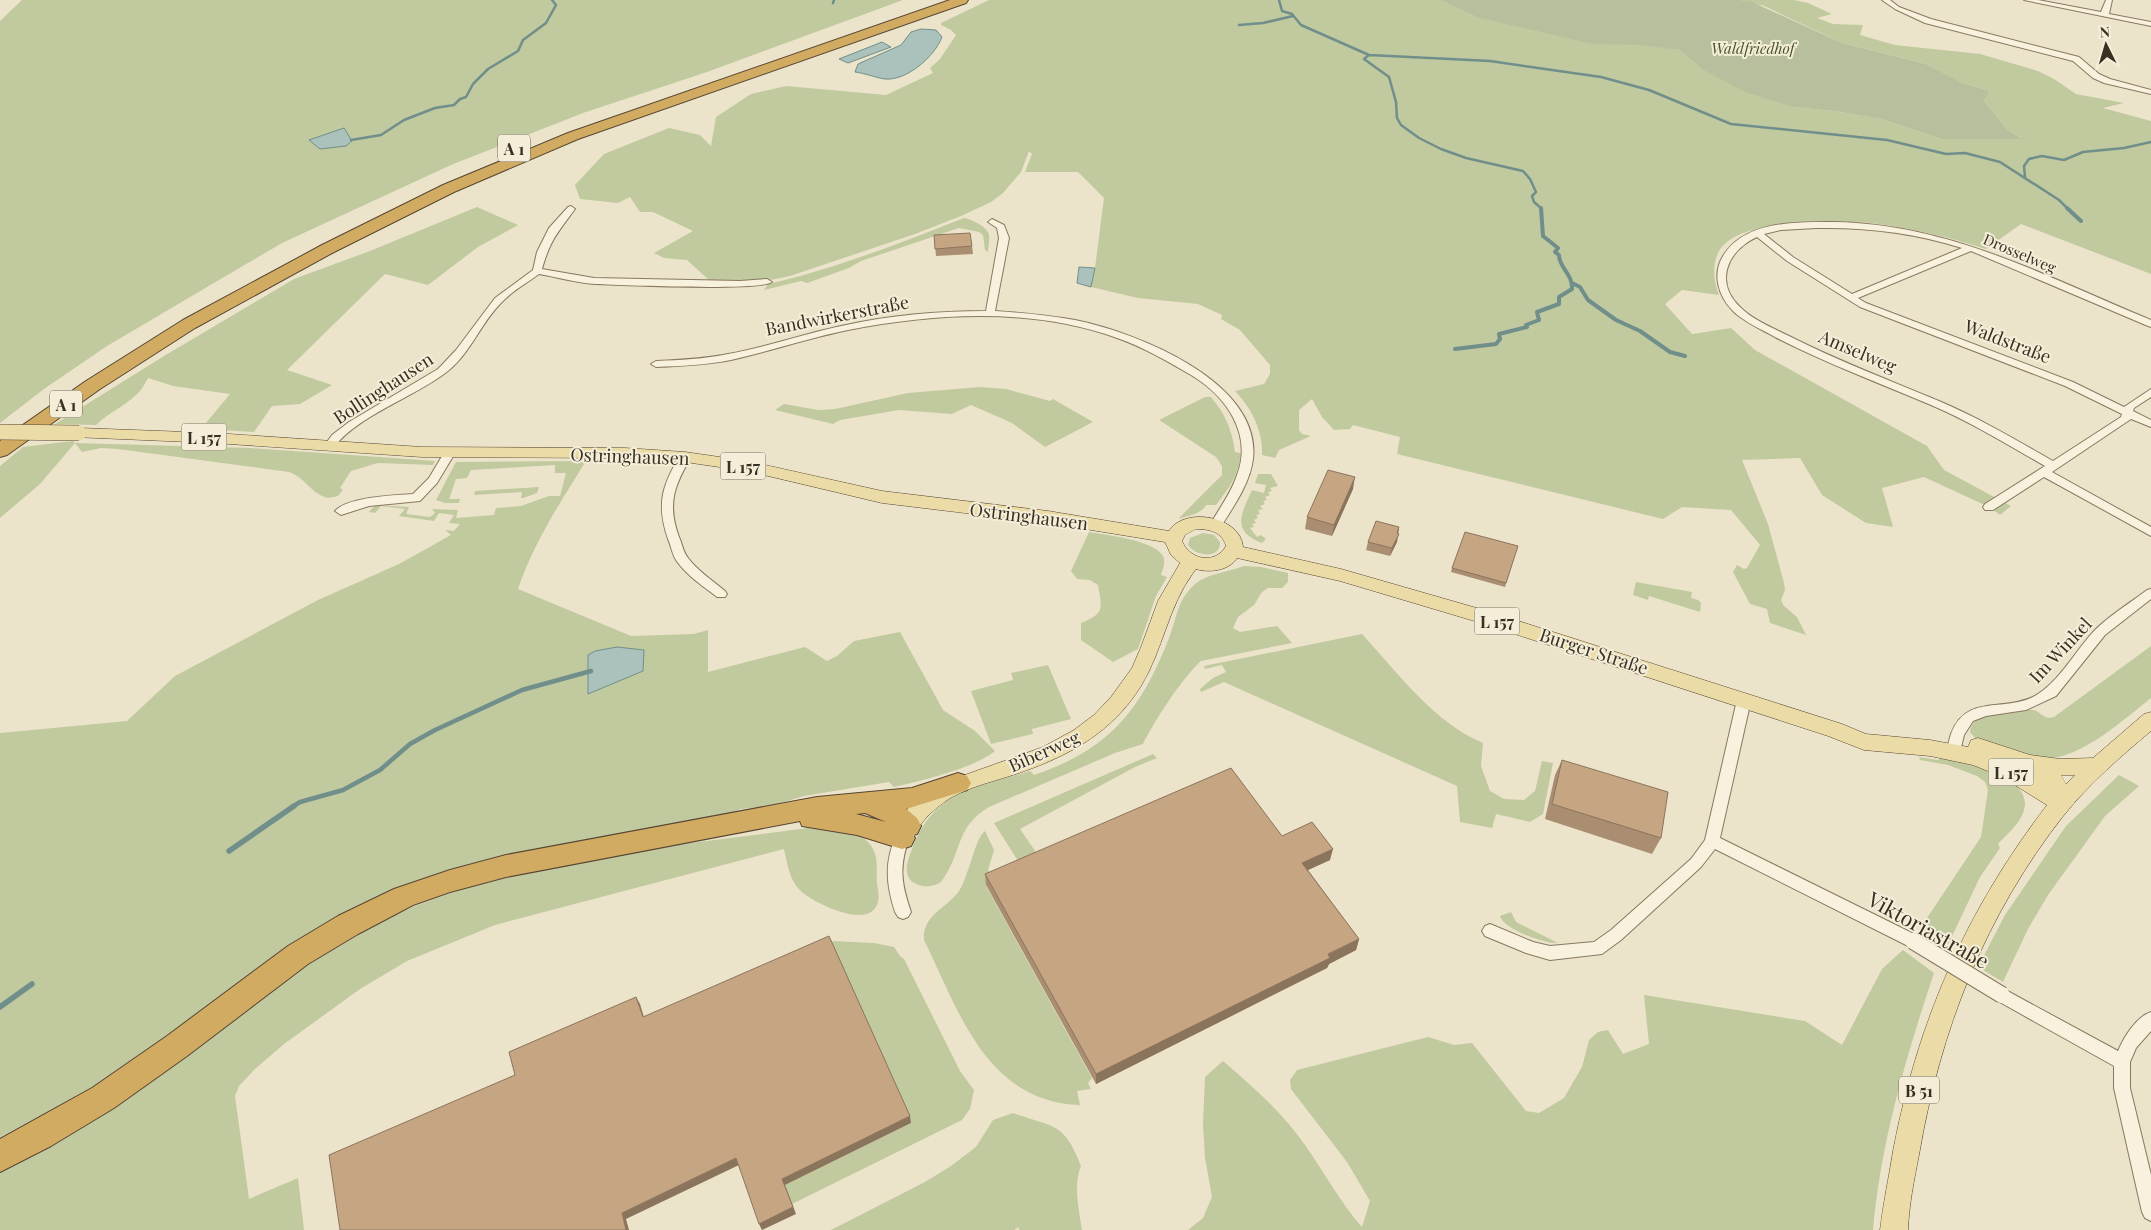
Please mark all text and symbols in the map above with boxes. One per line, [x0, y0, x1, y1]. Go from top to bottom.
north arrow [2081, 20, 2131, 70]
text: N [2099, 22, 2111, 41]
park label: Waldfriedhof [1711, 38, 1798, 58]
road number: A 1 [498, 134, 530, 162]
street label: Drosselweg [1980, 229, 2060, 277]
street label: Bandwirkerstraße [763, 289, 911, 341]
street label: Waldstraße [1960, 313, 2055, 368]
street label: Amselweg [1815, 324, 1901, 378]
street label: Bollinghausen [328, 347, 438, 429]
road number: A 1 [50, 390, 82, 418]
road number: L 157 [182, 424, 226, 451]
street label: Ostringhausen [570, 442, 690, 470]
road number: L 157 [720, 452, 766, 480]
street label: Ostringhausen [968, 497, 1090, 535]
road number: L 157 [1474, 608, 1520, 634]
street label: Im Winkel [2023, 612, 2097, 688]
street label: Burger Straße [1537, 622, 1651, 680]
street label: Biberweg [1004, 724, 1084, 777]
road number: L 157 [1988, 759, 2034, 786]
street label: Viktoriastraße [1862, 884, 1995, 974]
road number: B 51 [1899, 1076, 1939, 1104]

